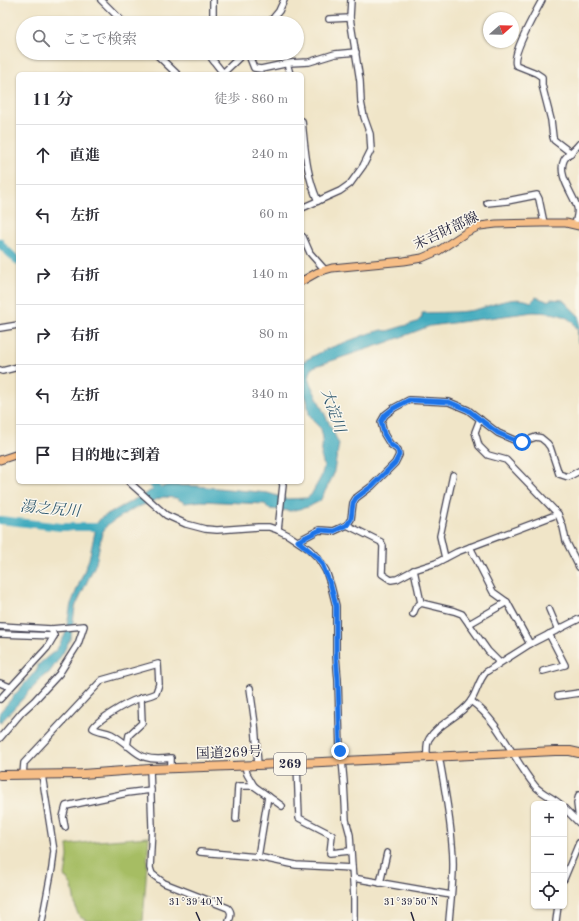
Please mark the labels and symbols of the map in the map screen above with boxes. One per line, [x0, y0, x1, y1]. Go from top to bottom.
north arrow [483, 12, 519, 48]
street label: 末吉財部線 [411, 209, 481, 252]
water label: 大淀川 [318, 387, 349, 437]
route start [513, 433, 531, 451]
water label: 湯之尻川 [19, 498, 83, 520]
route end [331, 742, 349, 760]
street label: 国道269号 [196, 744, 262, 761]
road number: 269 [274, 753, 306, 775]
text: 31°39'40"N [169, 897, 224, 907]
text: 31°39'50"N [384, 897, 439, 907]

